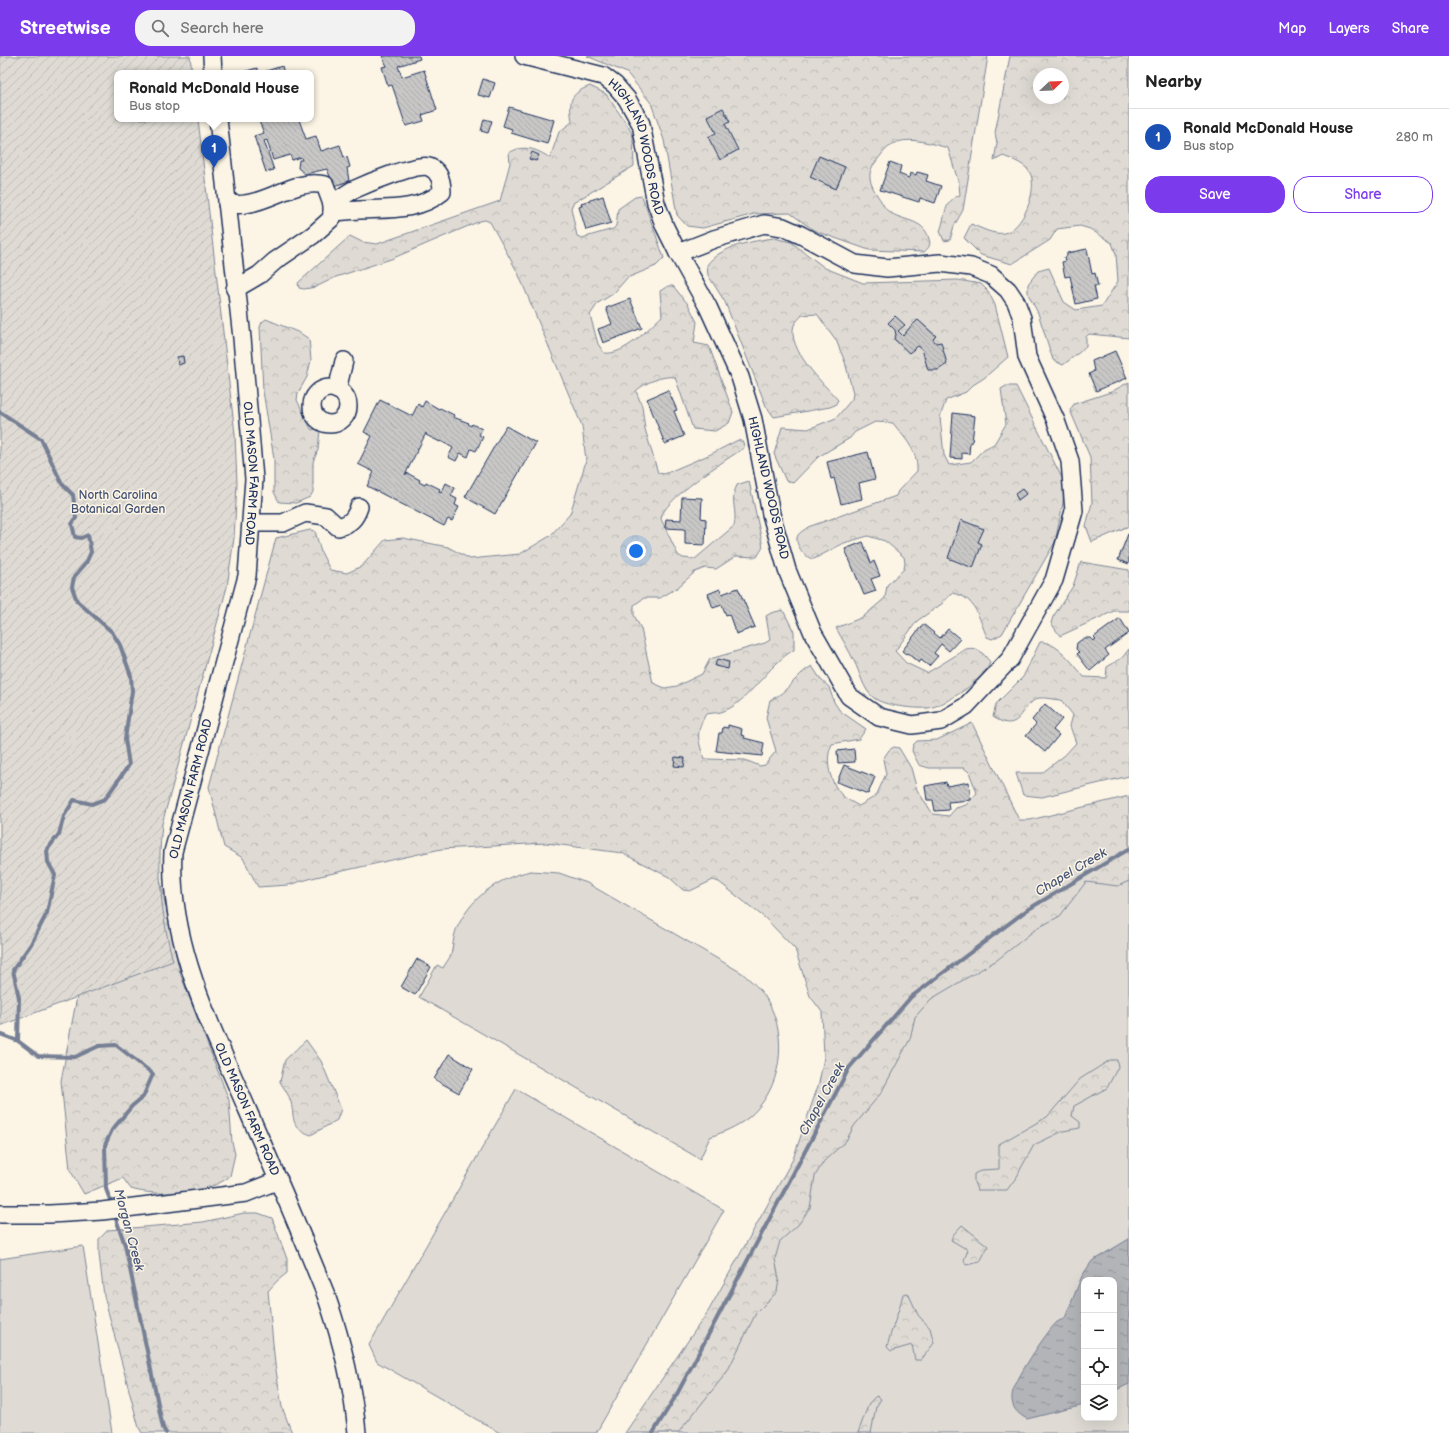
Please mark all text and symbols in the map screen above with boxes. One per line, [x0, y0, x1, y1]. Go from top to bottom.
search box [135, 10, 415, 46]
text: Streetwise [20, 17, 111, 40]
icon: search [149, 17, 171, 39]
text: Search here [181, 19, 264, 38]
text: Map [1278, 20, 1306, 37]
text: Layers [1328, 20, 1370, 37]
text: Share [1392, 20, 1429, 37]
north arrow [1033, 68, 1069, 104]
popup [114, 70, 314, 122]
text: Nearby [1145, 72, 1202, 92]
street label: HIGHLAND WOODS ROAD [605, 75, 667, 217]
text: Ronald McDonald House [129, 79, 299, 98]
text: Bus stop [129, 98, 180, 114]
text: Ronald McDonald House [1183, 119, 1353, 138]
text: 1 [1155, 129, 1161, 145]
text: 280 m [1396, 129, 1433, 145]
pin: 1 [201, 135, 227, 168]
text: Bus stop [1183, 138, 1234, 154]
button: Save [1145, 176, 1285, 213]
button: Share [1293, 176, 1433, 213]
street label: OLD MASON FARM ROAD [240, 401, 262, 546]
street label: HIGHLAND WOODS ROAD [744, 415, 792, 561]
park label: North Carolina Botanical Garden [71, 488, 165, 517]
your location [626, 541, 646, 561]
street label: OLD MASON FARM ROAD [166, 717, 216, 861]
water label: Chapel Creek [1032, 844, 1110, 900]
street label: OLD MASON FARM ROAD [211, 1040, 283, 1178]
water label: Chapel Creek [795, 1059, 849, 1138]
water label: Morgan Creek [110, 1187, 148, 1273]
map controls [1081, 1277, 1117, 1421]
button: + [1081, 1277, 1117, 1313]
button: − [1081, 1313, 1117, 1349]
button: locate [1081, 1349, 1117, 1385]
button: layers [1081, 1385, 1117, 1421]

